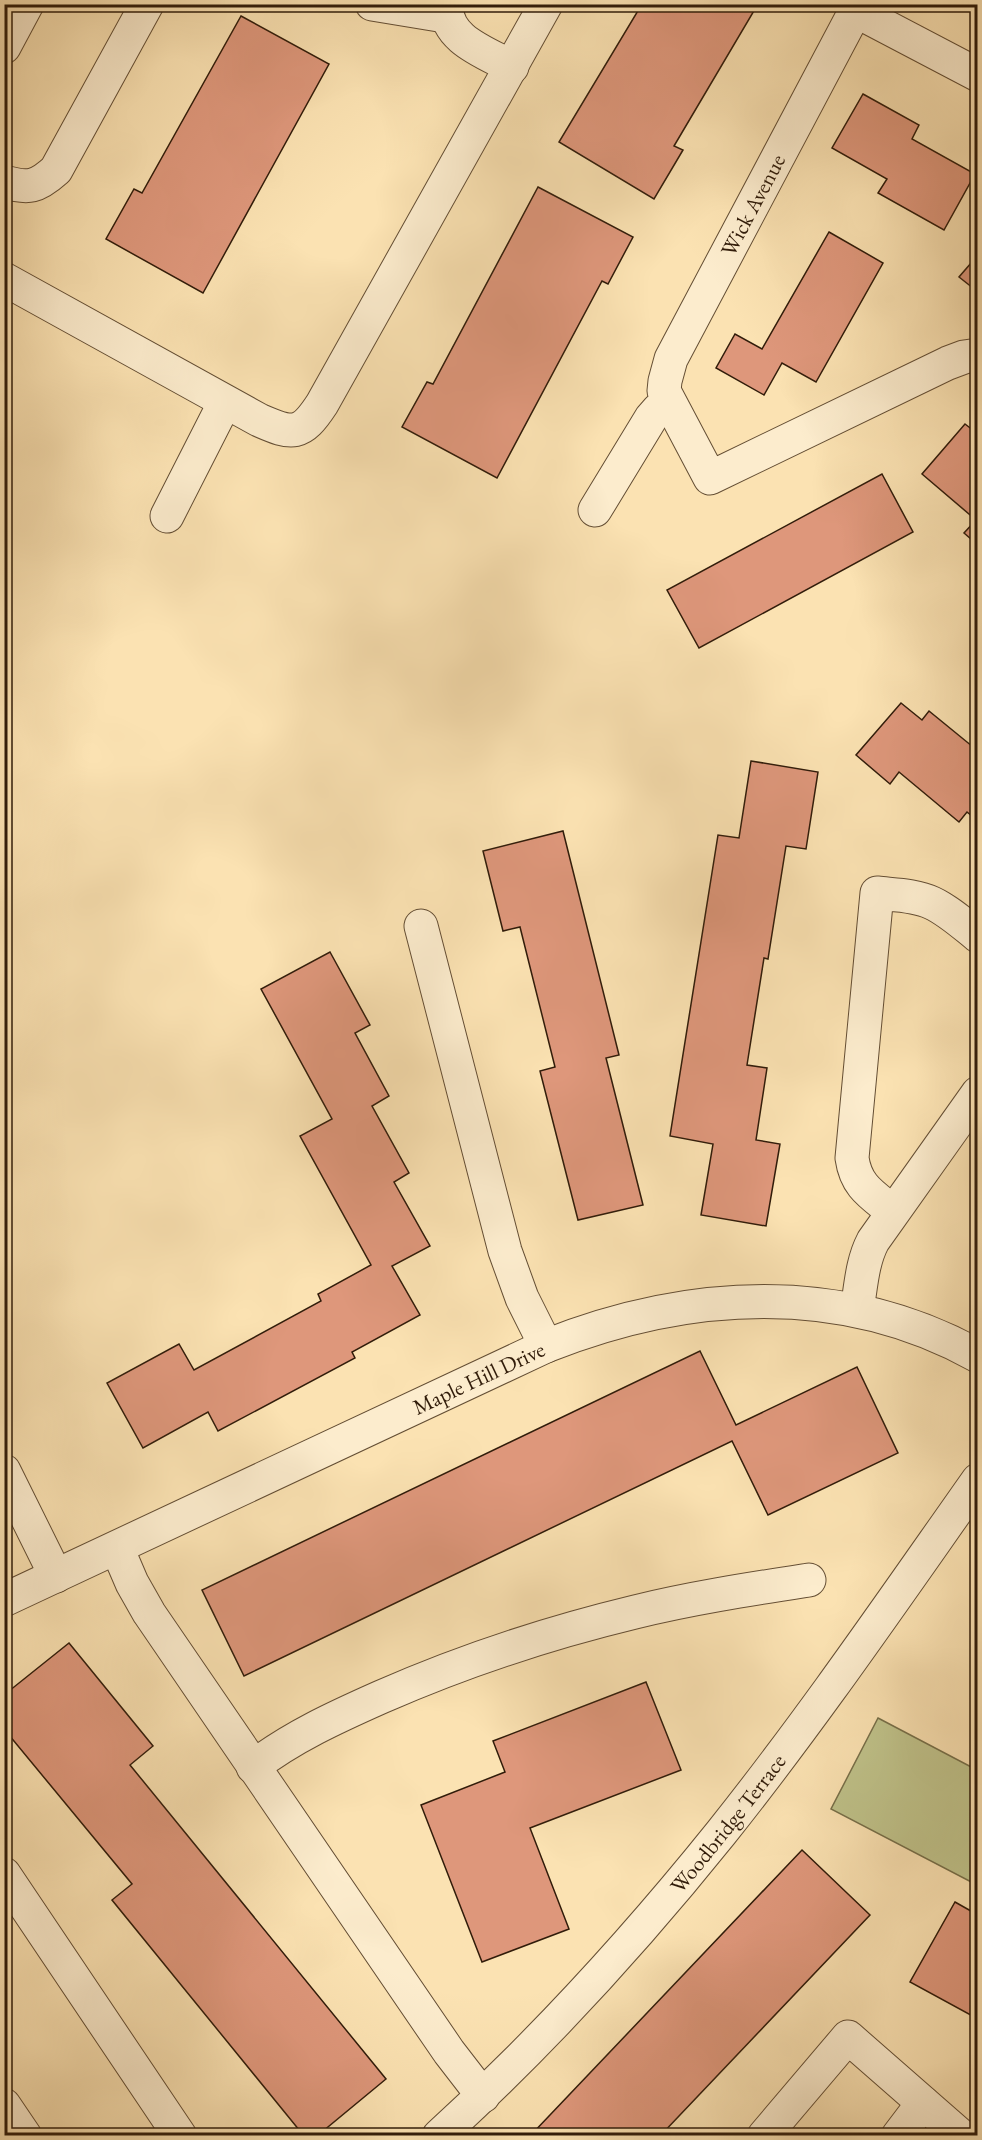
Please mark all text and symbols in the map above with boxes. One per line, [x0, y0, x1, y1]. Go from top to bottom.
street label: Wick Avenue [714, 148, 792, 261]
street label: Maple Hill Drive [408, 1334, 550, 1421]
street label: Woodbridge Terrace [663, 1747, 792, 1899]

